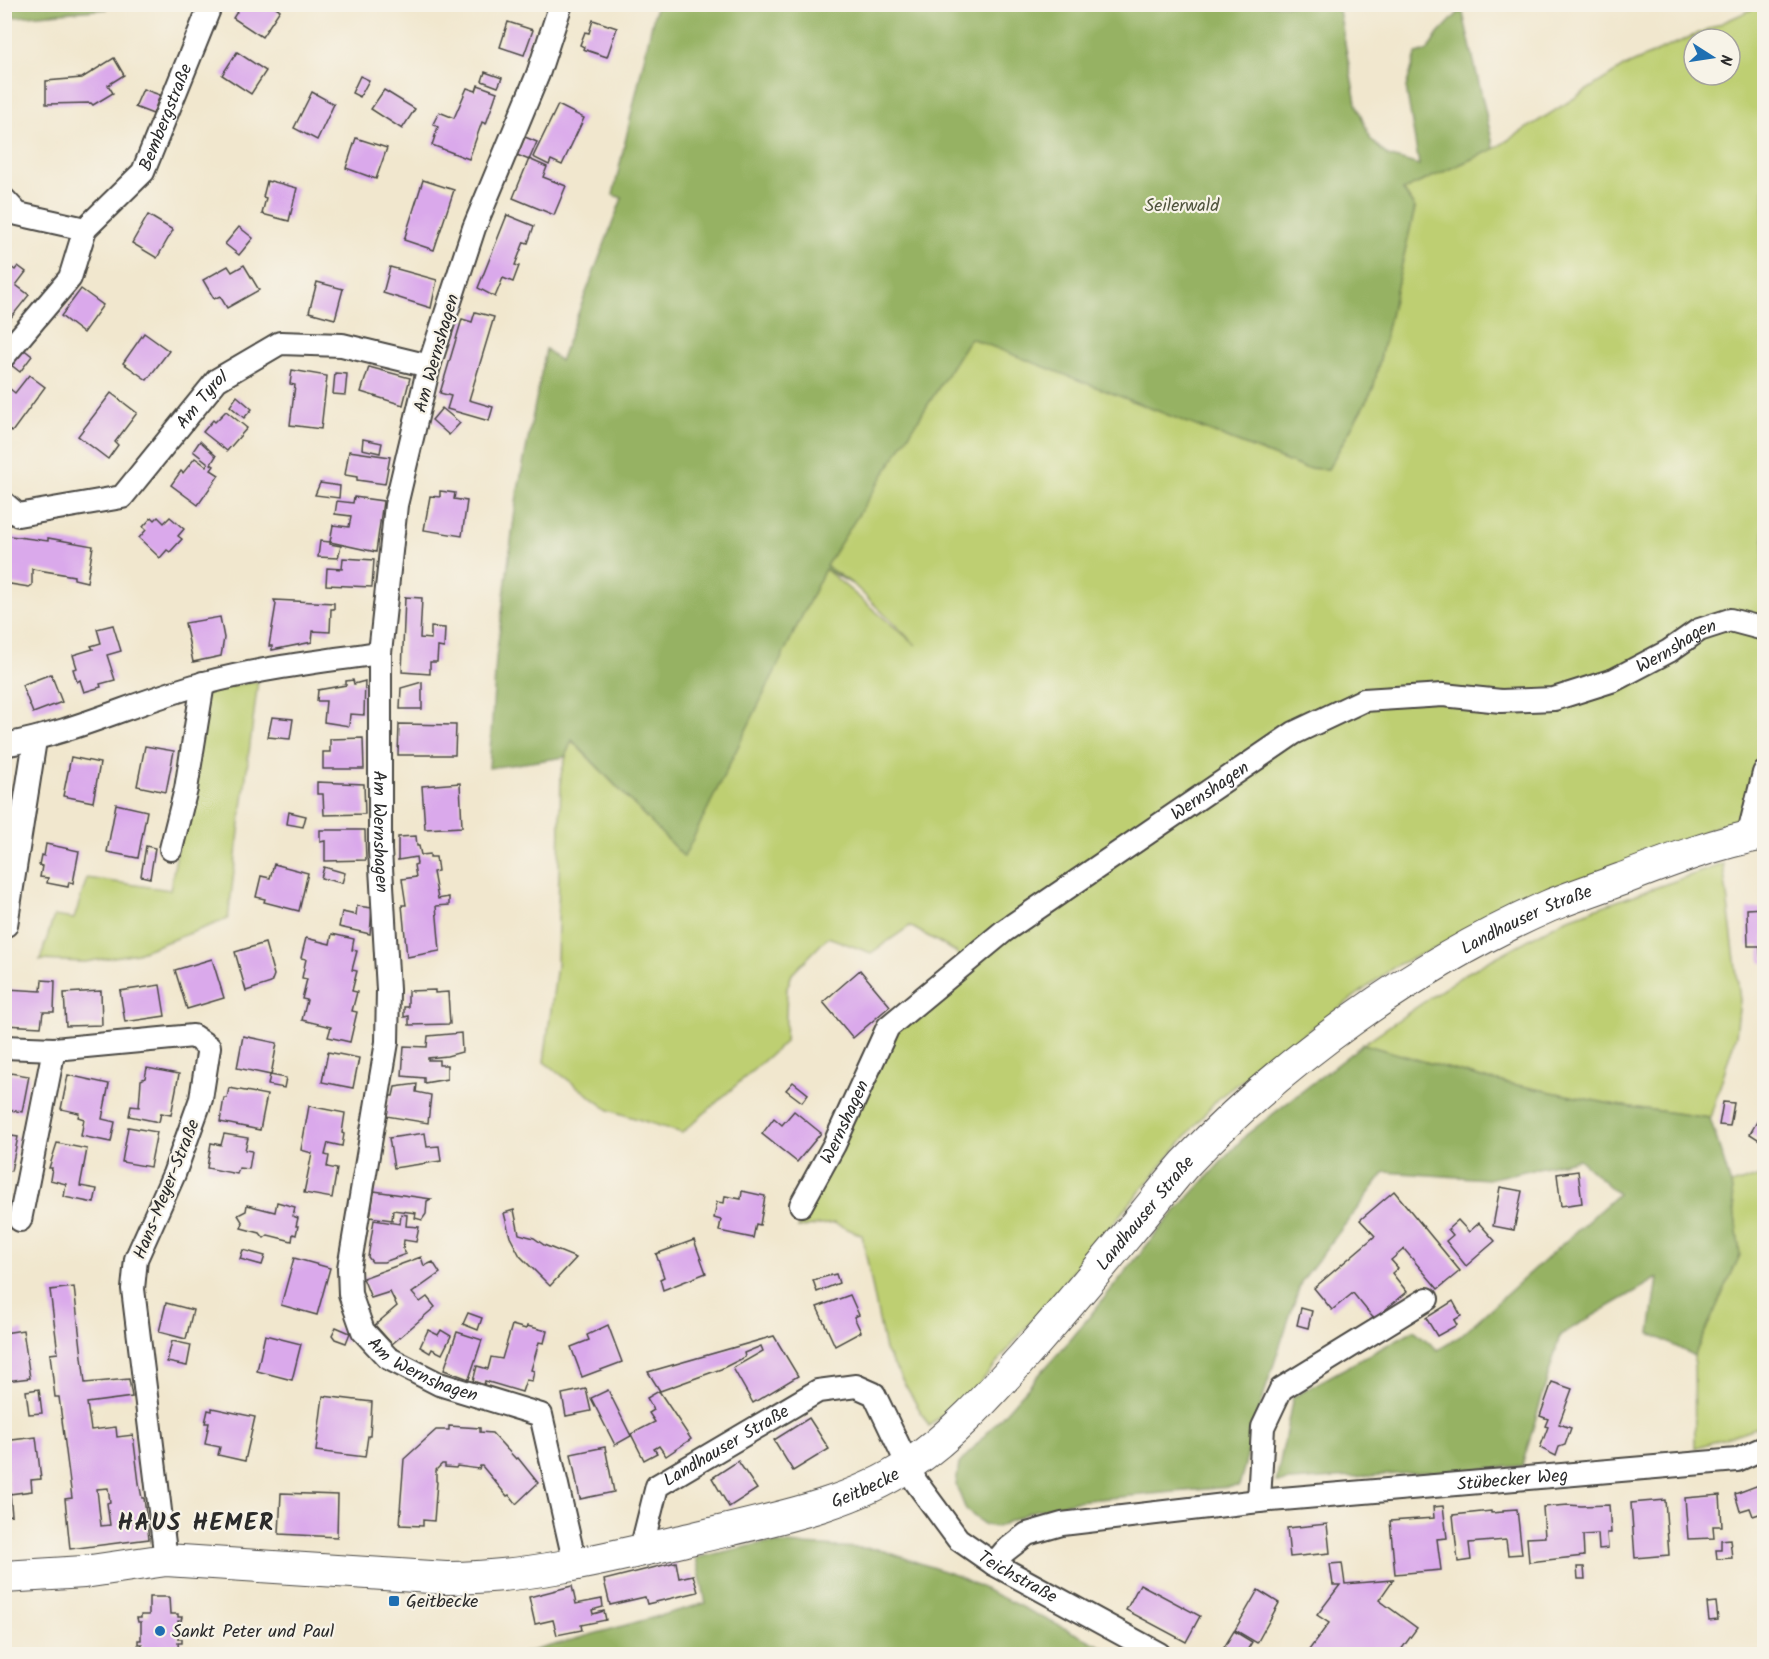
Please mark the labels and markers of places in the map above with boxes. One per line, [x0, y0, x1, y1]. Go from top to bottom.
place label: Geitbecke [406, 1588, 478, 1617]
marker: Geitbecke [387, 1594, 401, 1608]
place label: Sankt Peter und Paul [172, 1618, 335, 1647]
marker: Sankt Peter und Paul [153, 1624, 167, 1638]

